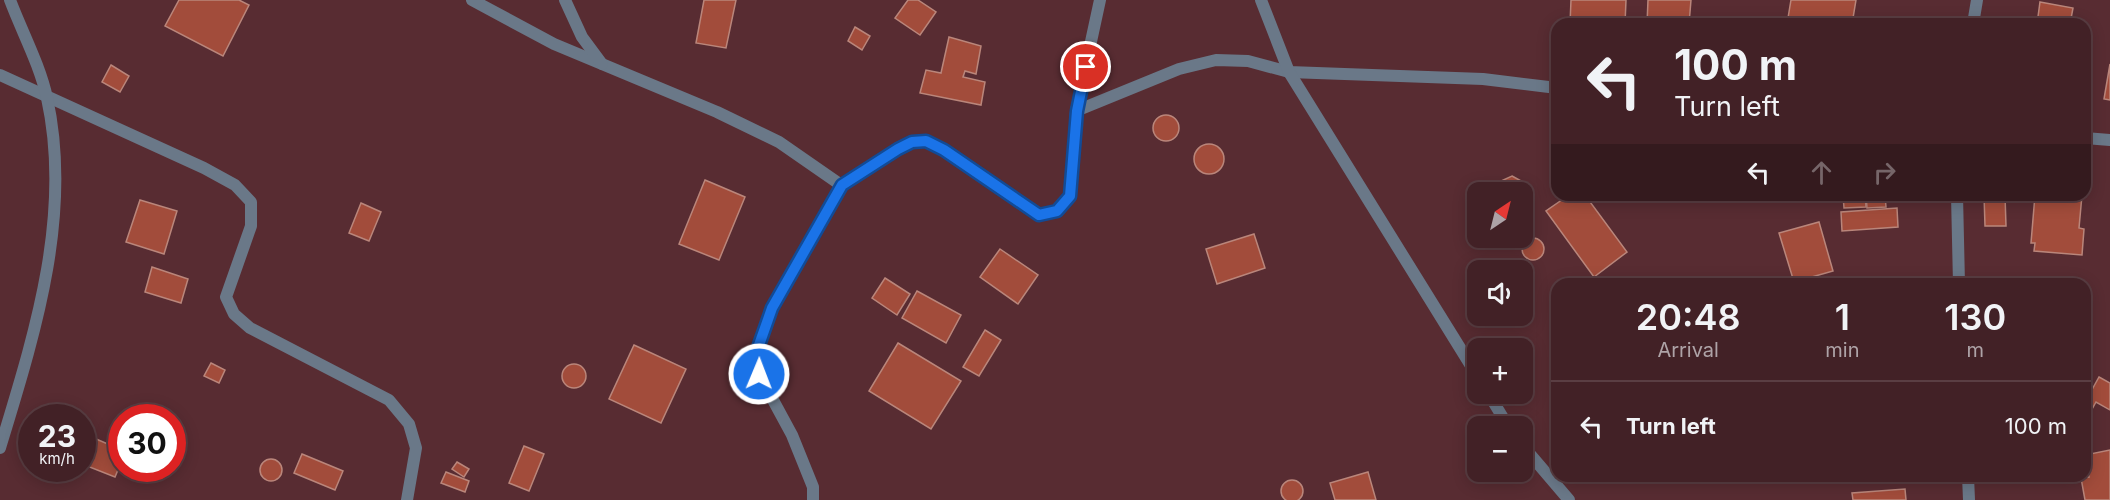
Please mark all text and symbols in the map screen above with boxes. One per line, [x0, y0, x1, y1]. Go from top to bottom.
text: 100 m [1674, 39, 1797, 90]
pin [1060, 41, 1111, 92]
icon: left [1575, 42, 1653, 120]
icon: arrive [1069, 50, 1102, 83]
text: Turn left [1674, 90, 1780, 123]
icon: left [1742, 156, 1775, 189]
icon: ahead [1805, 156, 1838, 189]
icon: right [1868, 156, 1901, 189]
north arrow [1467, 182, 1533, 248]
map controls [1467, 182, 1533, 482]
button: sound [1467, 260, 1533, 326]
text: 20:48 [1636, 295, 1741, 339]
text: 1 [1835, 295, 1850, 339]
text: 130 [1944, 295, 2006, 339]
button: + [1467, 338, 1533, 404]
text: Arrival [1657, 338, 1719, 362]
text: min [1825, 338, 1860, 362]
text: m [1966, 338, 1984, 362]
position arrow [727, 342, 791, 406]
speed limit sign: 30 [108, 404, 186, 482]
icon: left [1575, 410, 1608, 443]
text: Turn left [1626, 413, 1716, 439]
text: 100 m [2005, 413, 2067, 439]
button: − [1467, 416, 1533, 482]
text: 23 [38, 418, 76, 454]
text: km/h [39, 449, 75, 468]

